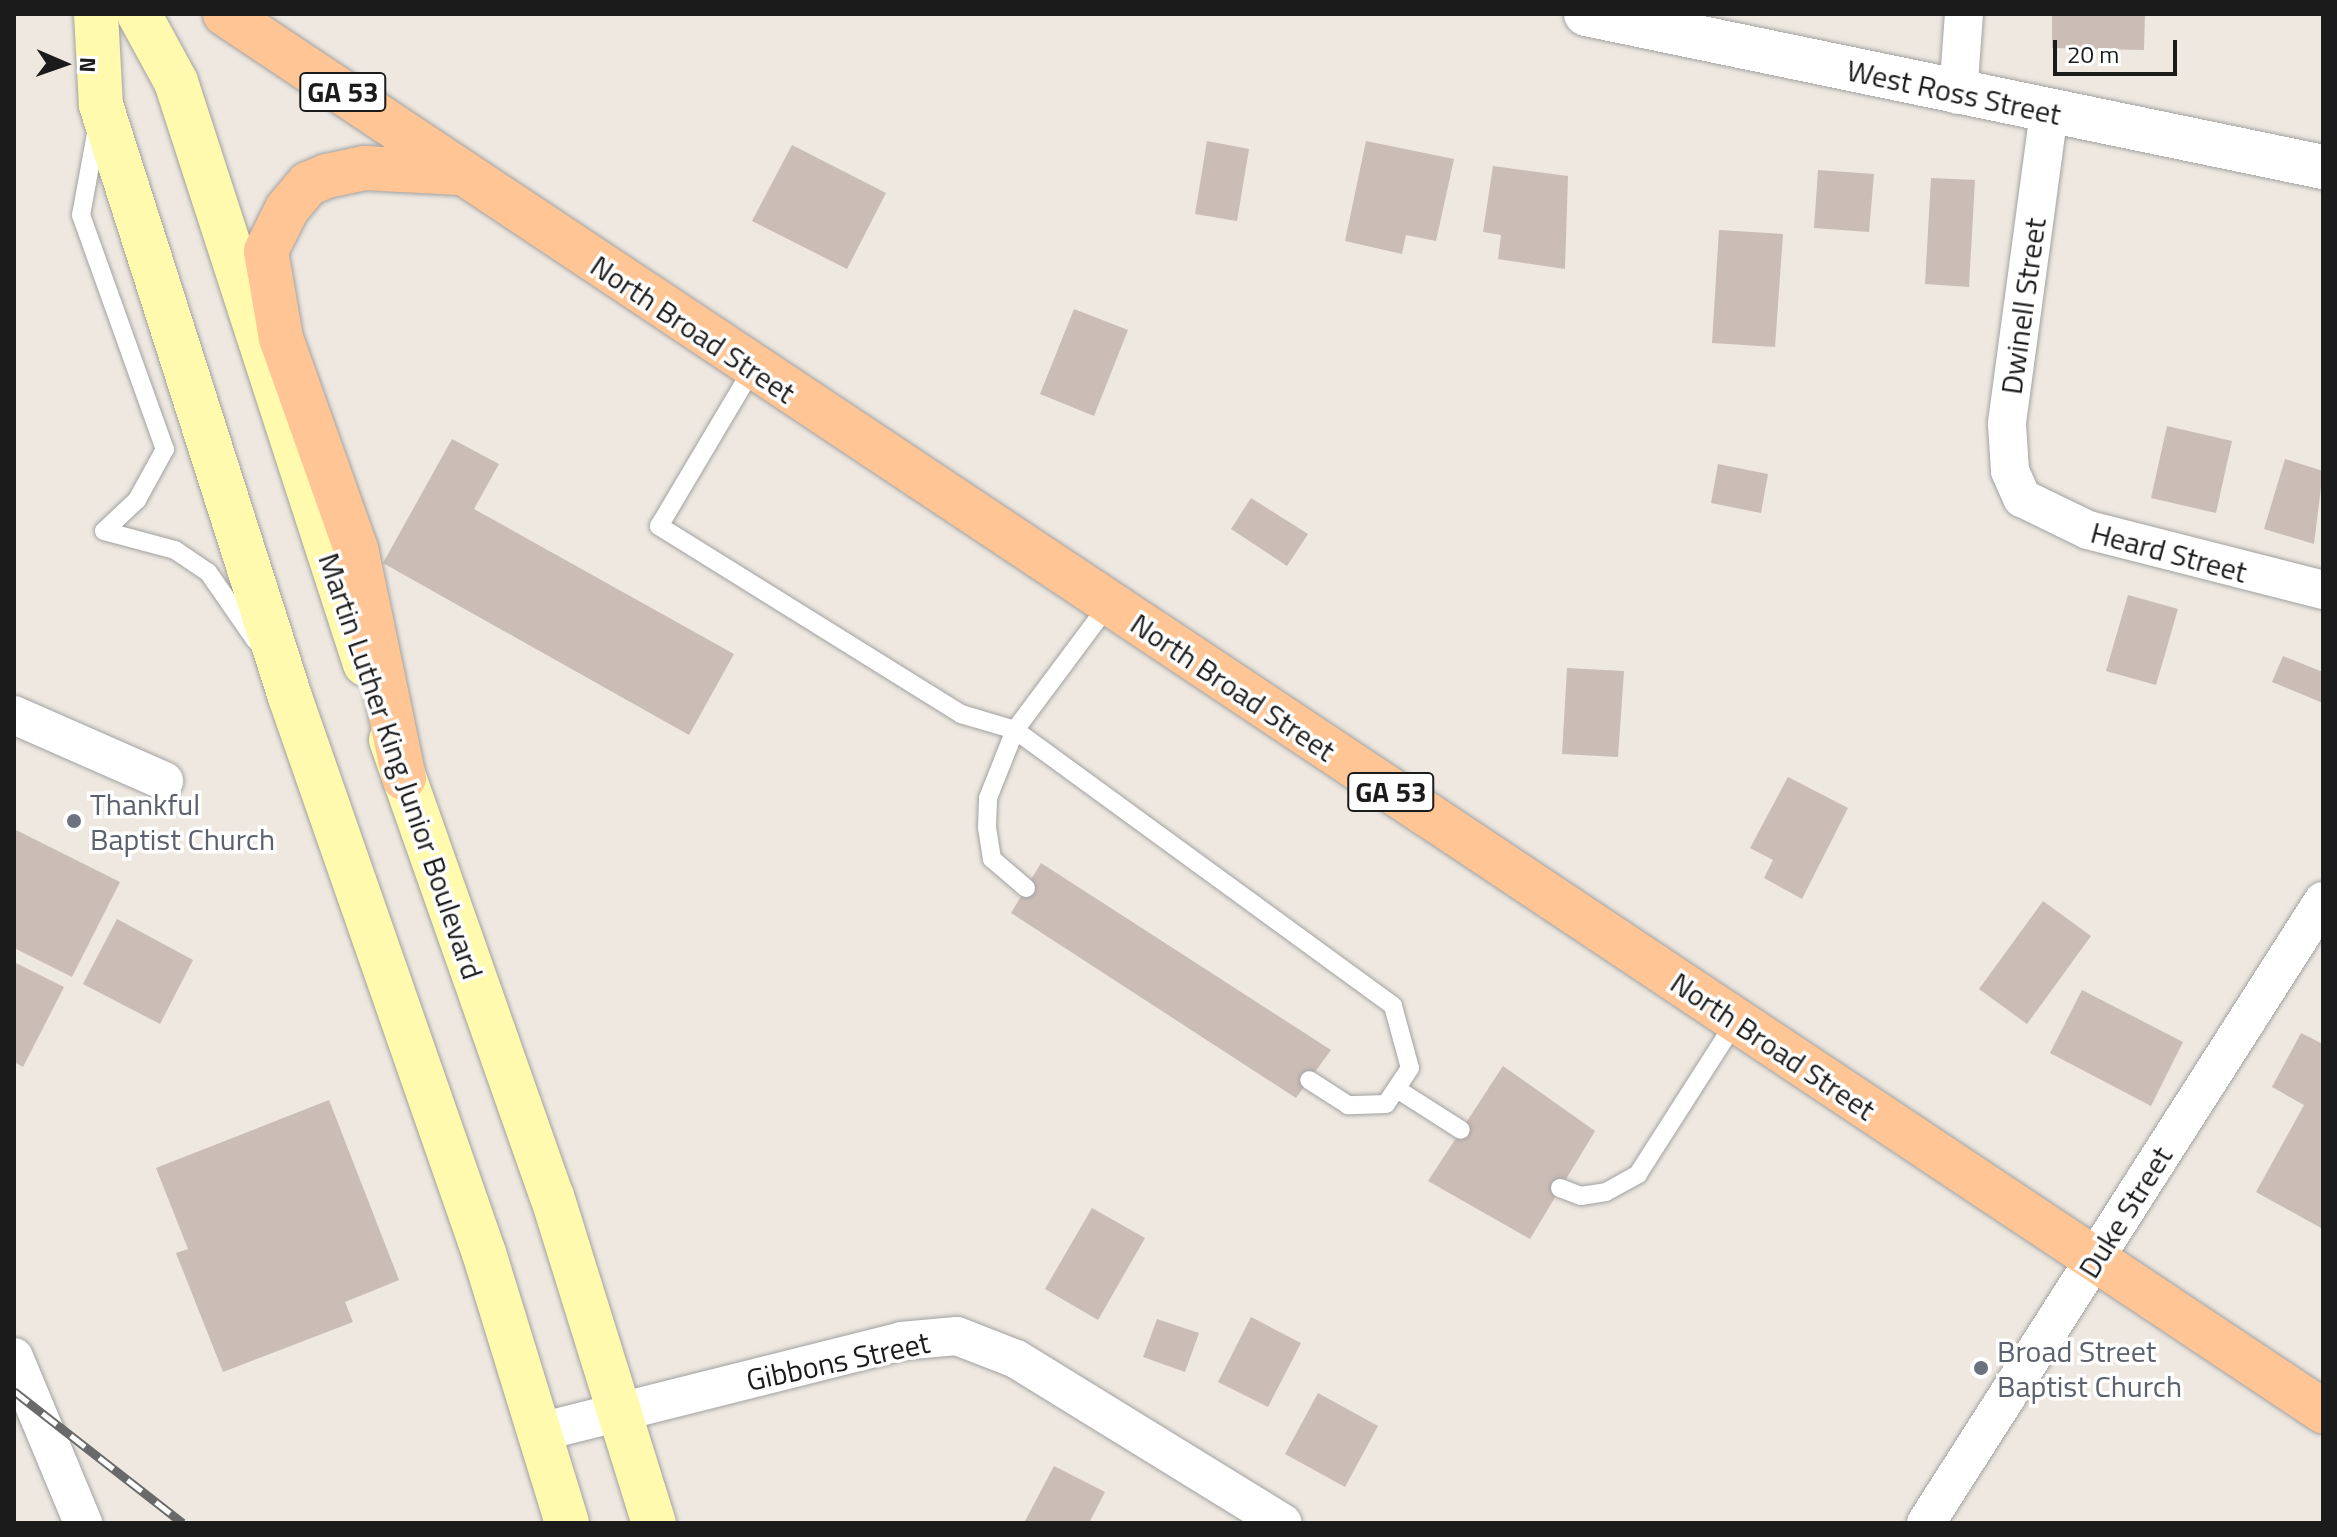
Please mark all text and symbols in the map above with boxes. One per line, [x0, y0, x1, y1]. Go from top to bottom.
north arrow [24, 24, 104, 104]
scale bar [2057, 24, 2181, 74]
text: 20 m [2067, 36, 2119, 72]
street label: West Ross Street [1844, 52, 2064, 132]
text: N [71, 57, 105, 73]
road number: GA 53 [299, 68, 387, 116]
street label: Dwinell Street [1993, 215, 2053, 397]
street label: North Broad Street [584, 247, 802, 411]
street label: Heard Street [2087, 514, 2251, 590]
street label: Martin Luther King Junior Boulevard [311, 548, 491, 984]
street label: North Broad Street [1124, 605, 1342, 769]
road number: GA 53 [1347, 768, 1435, 816]
place label: Thankful Baptist Church [90, 786, 275, 856]
marker: Thankful Baptist Church [65, 812, 83, 830]
street label: North Broad Street [1664, 964, 1882, 1128]
street label: Duke Street [2070, 1140, 2180, 1284]
street label: Gibbons Street [743, 1324, 933, 1398]
place label: Broad Street Baptist Church [1997, 1333, 2182, 1404]
marker: Broad Street Baptist Church [1972, 1359, 1990, 1377]

